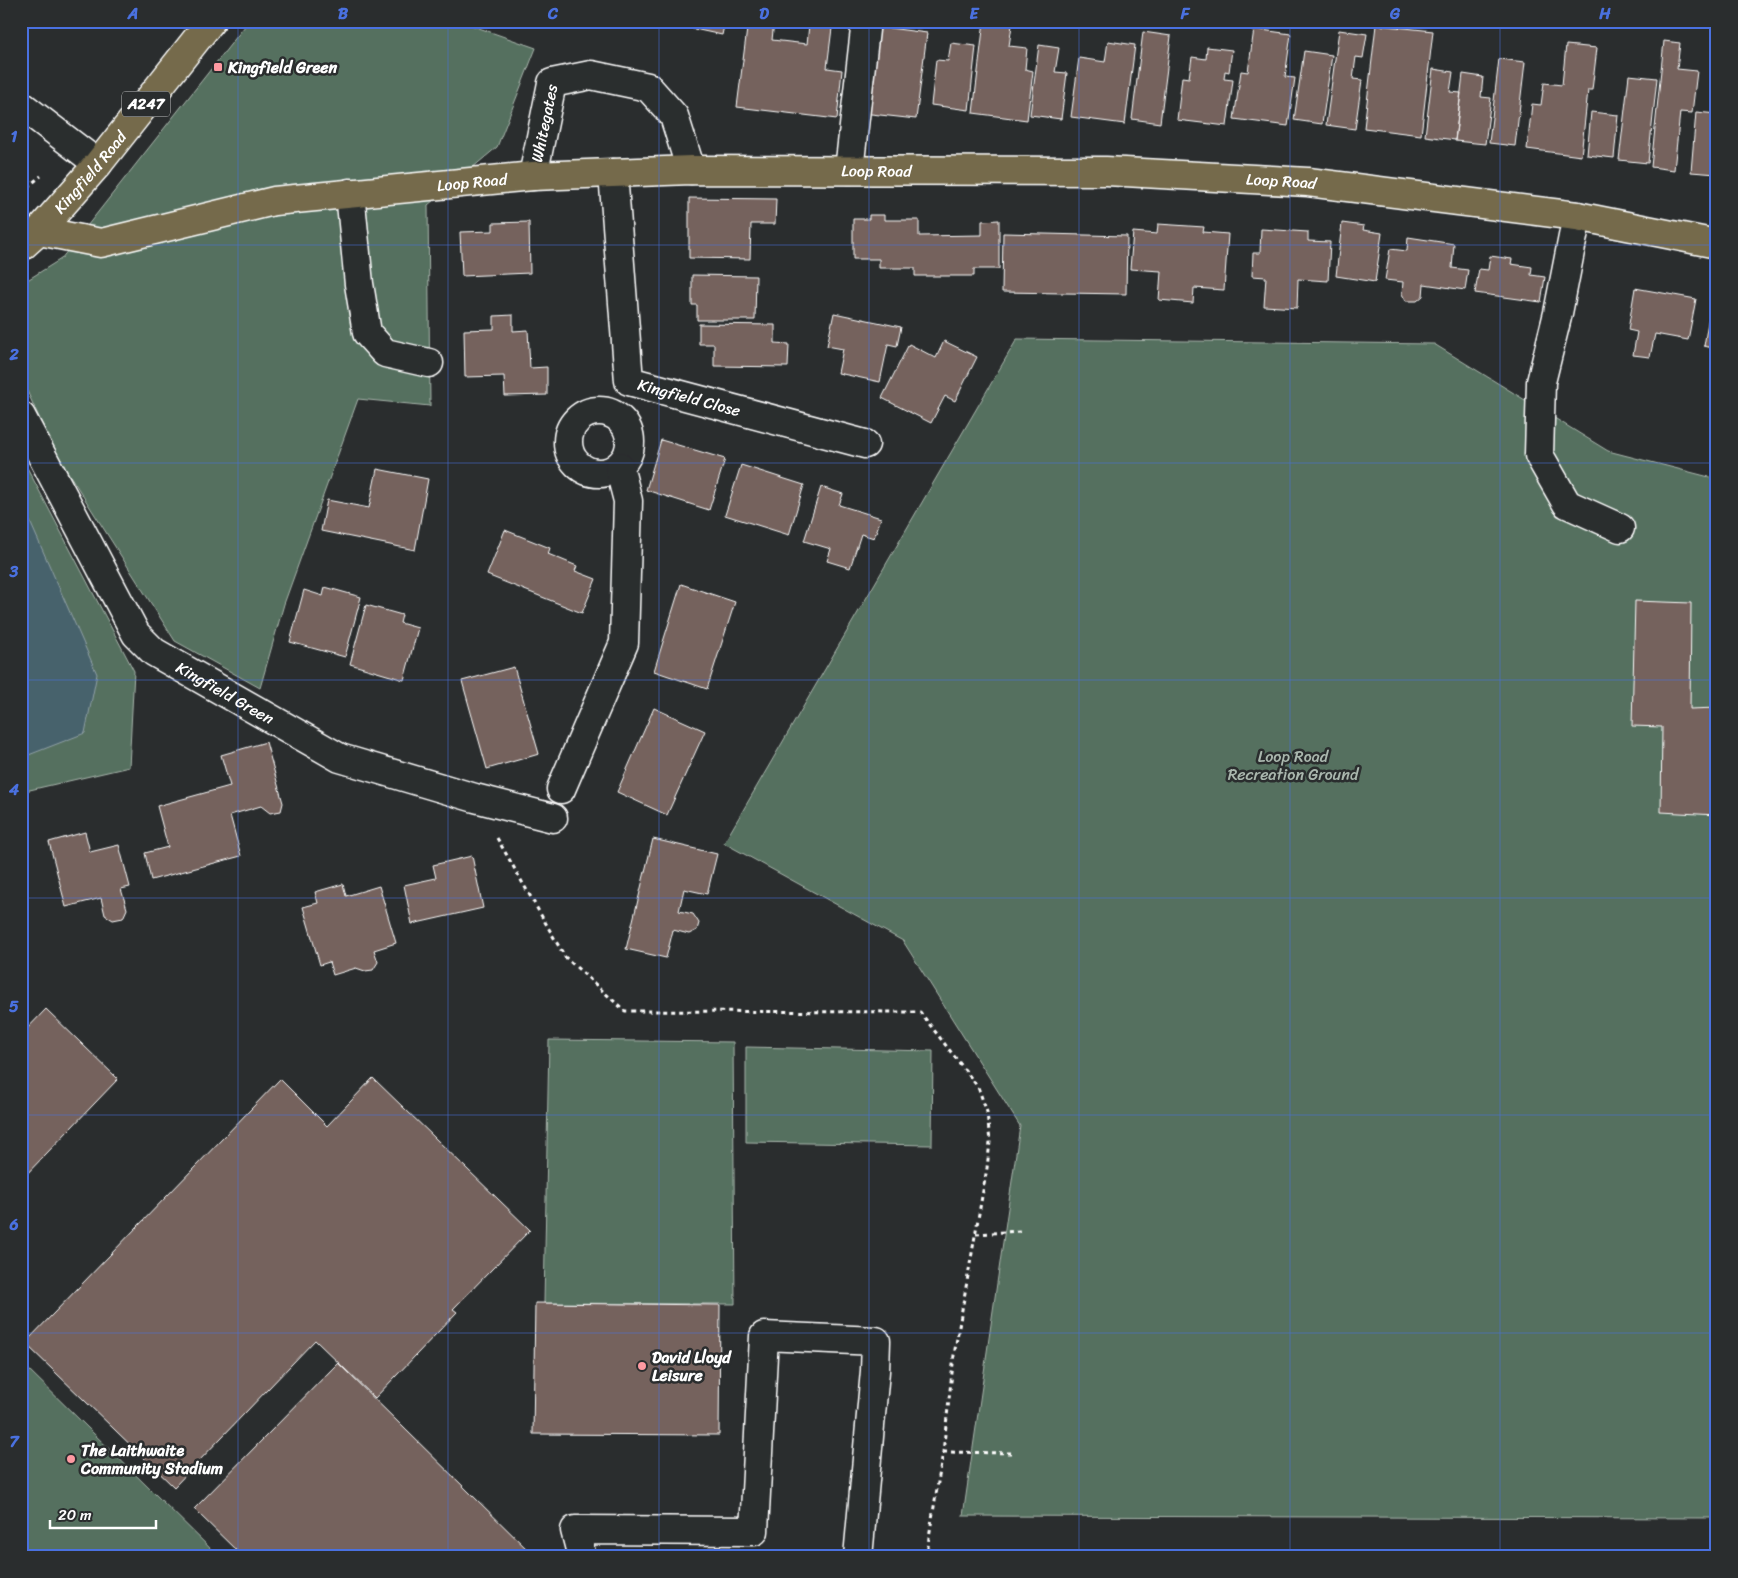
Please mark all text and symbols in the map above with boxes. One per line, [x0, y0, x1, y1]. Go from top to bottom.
text: A [127, 0, 138, 28]
text: B [338, 0, 349, 28]
text: C [547, 0, 559, 28]
text: D [759, 0, 769, 28]
text: E [970, 0, 980, 28]
text: F [1180, 0, 1191, 28]
text: G [1389, 0, 1401, 28]
text: H [1598, 0, 1611, 28]
place label: Kingfield Green [227, 53, 338, 82]
marker: Kingfield Green [212, 61, 224, 73]
street label: Whitegates [522, 81, 567, 165]
road number: A247 [122, 92, 170, 116]
text: 1 [11, 122, 18, 151]
street label: Kingfield Road [46, 123, 135, 221]
street label: Loop Road [841, 156, 913, 186]
street label: Loop Road [436, 164, 510, 200]
street label: Loop Road [1245, 165, 1320, 198]
text: 2 [8, 340, 19, 369]
street label: Kingfield Close [634, 370, 744, 425]
text: 3 [9, 557, 19, 586]
street label: Kingfield Green [170, 653, 280, 733]
park label: Loop Road Recreation Ground [1228, 742, 1360, 789]
text: 4 [8, 775, 19, 804]
text: 5 [9, 992, 19, 1021]
text: 6 [8, 1210, 19, 1239]
place label: David Lloyd Leisure [652, 1343, 732, 1390]
marker: David Lloyd Leisure [636, 1360, 648, 1372]
text: 7 [9, 1427, 20, 1456]
place label: The Laithwaite Community Stadium [80, 1436, 223, 1483]
marker: The Laithwaite Community Stadium [65, 1453, 77, 1465]
scale bar [50, 1498, 156, 1530]
text: 20 m [58, 1502, 92, 1528]

